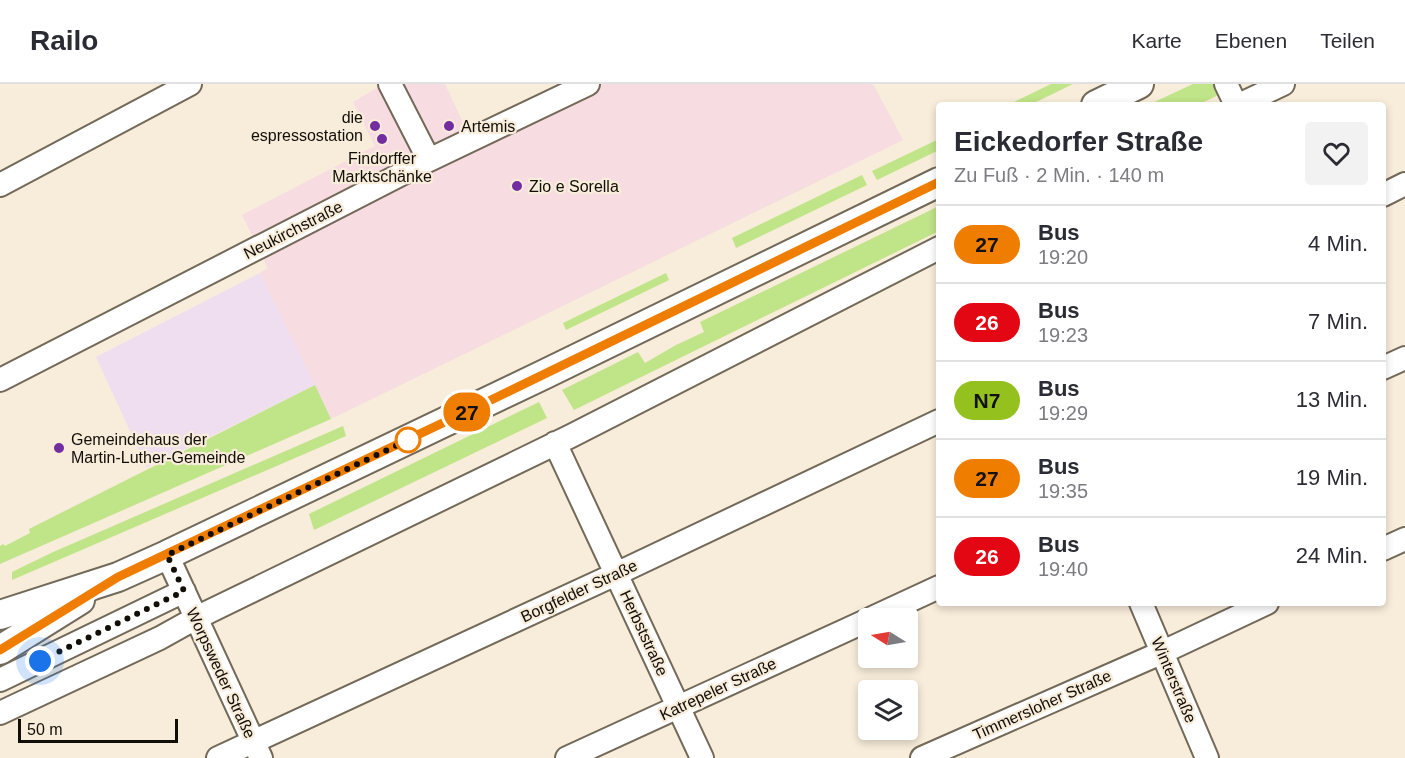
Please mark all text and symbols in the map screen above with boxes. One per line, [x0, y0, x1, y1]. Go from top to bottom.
text: Railo [30, 25, 98, 56]
text: Karte [1132, 29, 1182, 52]
text: Ebenen [1215, 29, 1287, 52]
text: Teilen [1320, 29, 1375, 52]
place label: die espressostation [251, 109, 363, 144]
place label: Artemis [461, 118, 515, 135]
marker: die espressostation [368, 119, 382, 133]
marker: Artemis [442, 119, 456, 133]
button: heart [1305, 122, 1368, 185]
text: Eickedorfer Straße [954, 126, 1203, 157]
marker: Findorffer Marktschänke [375, 132, 389, 146]
place label: Findorffer Marktschänke [332, 150, 432, 185]
text: Zu Fuß · 2 Min. · 140 m [954, 164, 1164, 186]
place label: Zio e Sorella [529, 178, 619, 195]
marker: Zio e Sorella [510, 179, 524, 193]
street label: Neukirchstraße [241, 198, 345, 262]
text: Bus [1038, 220, 1080, 245]
text: 4 Min. [1308, 231, 1368, 256]
text: 27 [975, 233, 999, 256]
text: 19:20 [1038, 246, 1088, 268]
text: Bus [1038, 298, 1080, 323]
text: 7 Min. [1308, 309, 1368, 334]
text: 26 [975, 311, 999, 334]
text: 19:23 [1038, 324, 1088, 346]
text: Bus [1038, 376, 1080, 401]
text: 13 Min. [1296, 387, 1368, 412]
text: N7 [974, 389, 1000, 412]
line badge: 27 [440, 392, 494, 432]
text: 27 [455, 401, 479, 424]
text: 19:29 [1038, 402, 1088, 424]
unlabelled marker [395, 427, 421, 453]
place label: Gemeindehaus der Martin-Luther-Gemeinde [71, 431, 245, 466]
marker: Gemeindehaus der Martin-Luther-Gemeinde [52, 441, 66, 455]
text: Bus [1038, 454, 1080, 479]
text: 19 Min. [1296, 465, 1368, 490]
text: 27 [975, 467, 999, 490]
text: 19:35 [1038, 480, 1088, 502]
text: Bus [1038, 532, 1080, 557]
text: 24 Min. [1296, 543, 1368, 568]
text: 26 [975, 545, 999, 568]
street label: Borgfelder Straße [518, 557, 640, 625]
text: 19:40 [1038, 558, 1088, 580]
street label: Herbststraße [617, 588, 671, 679]
street label: Worpsweder Straße [183, 605, 259, 741]
north arrow [858, 608, 918, 668]
map controls [858, 608, 918, 740]
street label: Winterstraße [1148, 635, 1200, 726]
your location [25, 646, 55, 676]
street label: Katrepeler Straße [657, 655, 779, 723]
street label: Timmersloher Straße [970, 667, 1114, 743]
button: layers [858, 680, 918, 740]
scale bar [18, 716, 178, 744]
text: 50 m [27, 721, 63, 738]

